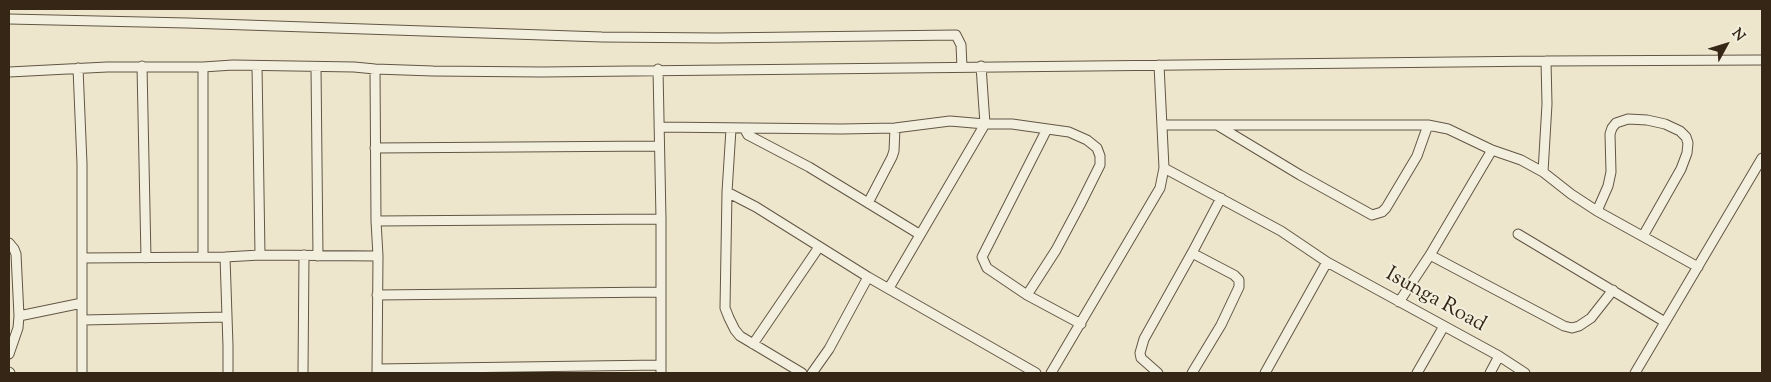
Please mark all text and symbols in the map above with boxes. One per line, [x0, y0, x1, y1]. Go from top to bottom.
north arrow [1701, 20, 1751, 70]
text: N [1726, 25, 1749, 46]
street label: Isunga Road [1380, 263, 1490, 339]

